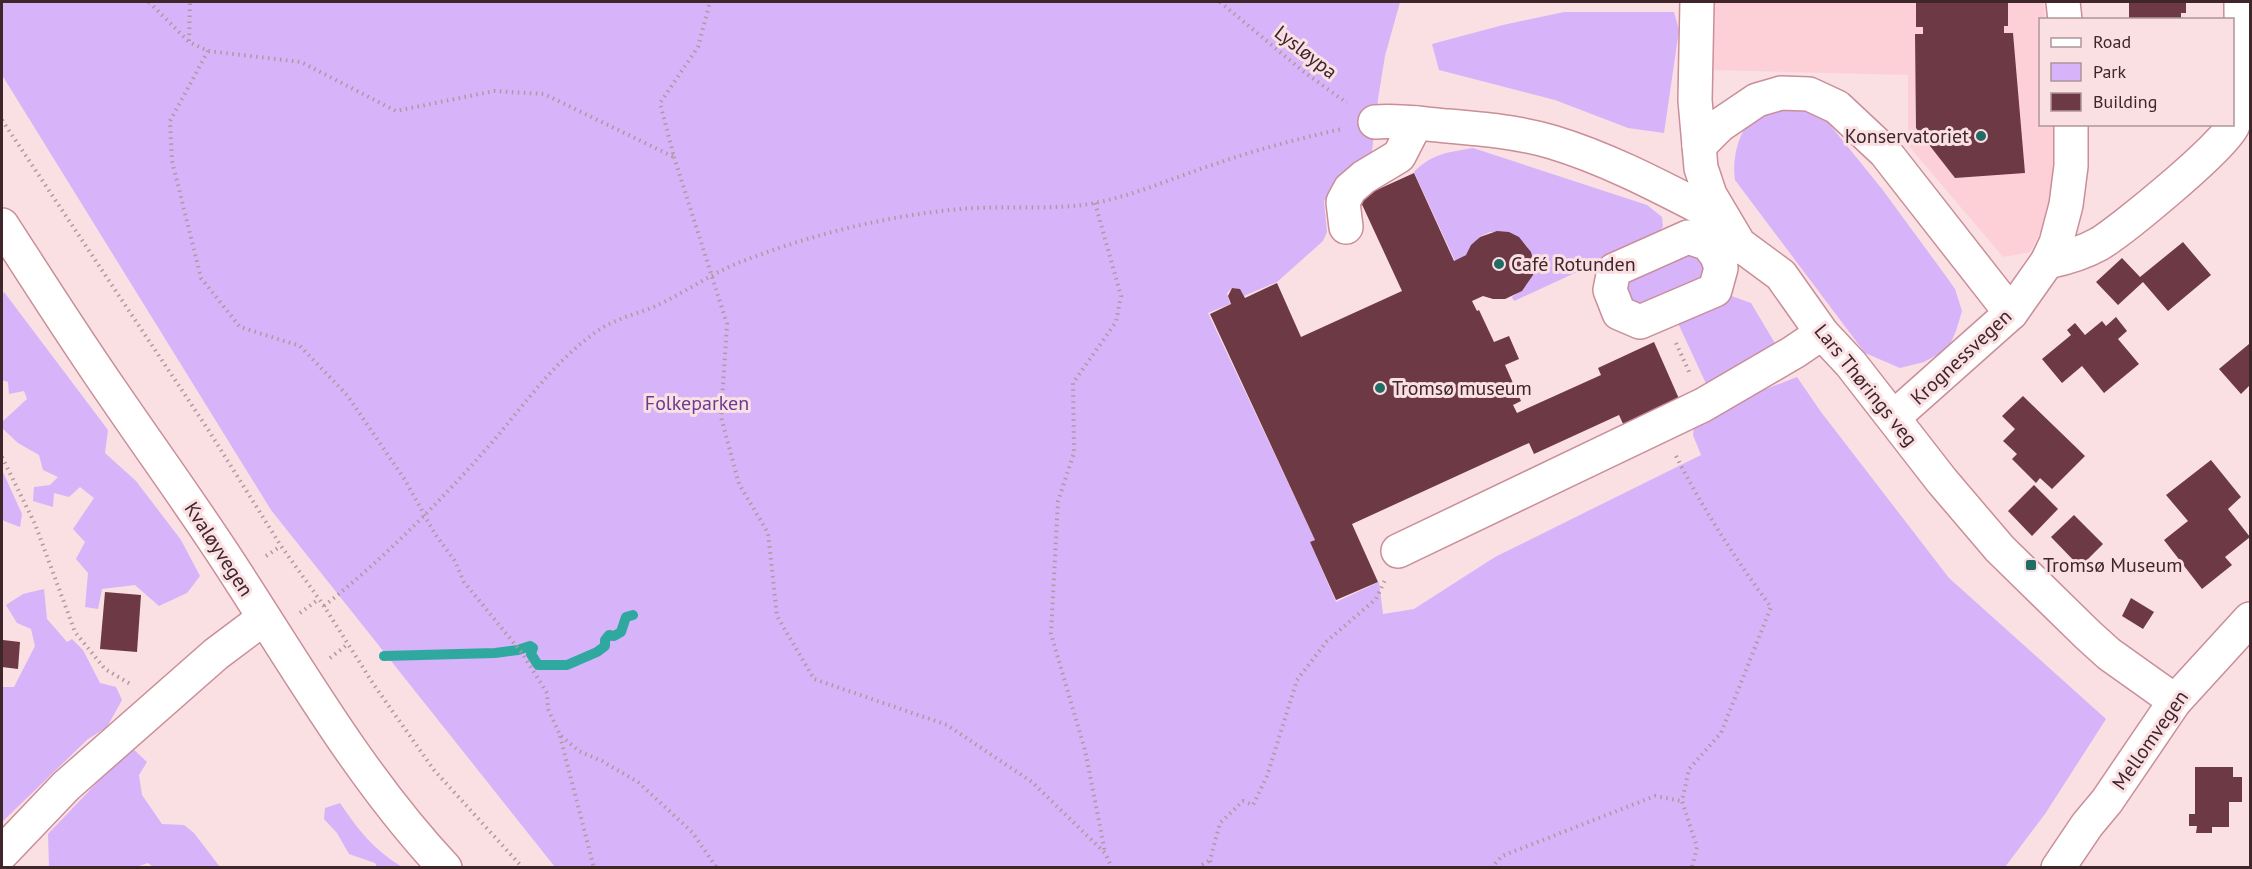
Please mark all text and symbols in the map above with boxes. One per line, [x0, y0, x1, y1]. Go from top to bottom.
legend [2039, 18, 2234, 126]
street label: Lysløypa [1269, 19, 1343, 85]
text: Road [2093, 30, 2131, 53]
text: Park [2093, 60, 2126, 83]
text: Building [2093, 90, 2157, 113]
place label: Konservatoriet [1845, 123, 1969, 149]
marker: Konservatoriet [1974, 129, 1988, 143]
place label: Café Rotunden [1511, 251, 1636, 277]
marker: Café Rotunden [1492, 257, 1506, 271]
street label: Krognessvegen [1905, 303, 2017, 411]
street label: Lars Thørings veg [1809, 319, 1923, 451]
place label: Tromsø museum [1392, 375, 1532, 401]
marker: Tromsø museum [1373, 381, 1387, 395]
park label: Folkeparken [645, 390, 749, 416]
street label: Kvaløyvegen [179, 497, 259, 601]
place label: Tromsø Museum [2043, 552, 2182, 578]
marker: Tromsø Museum [2024, 558, 2038, 572]
street label: Mellomvegen [2106, 685, 2194, 795]

